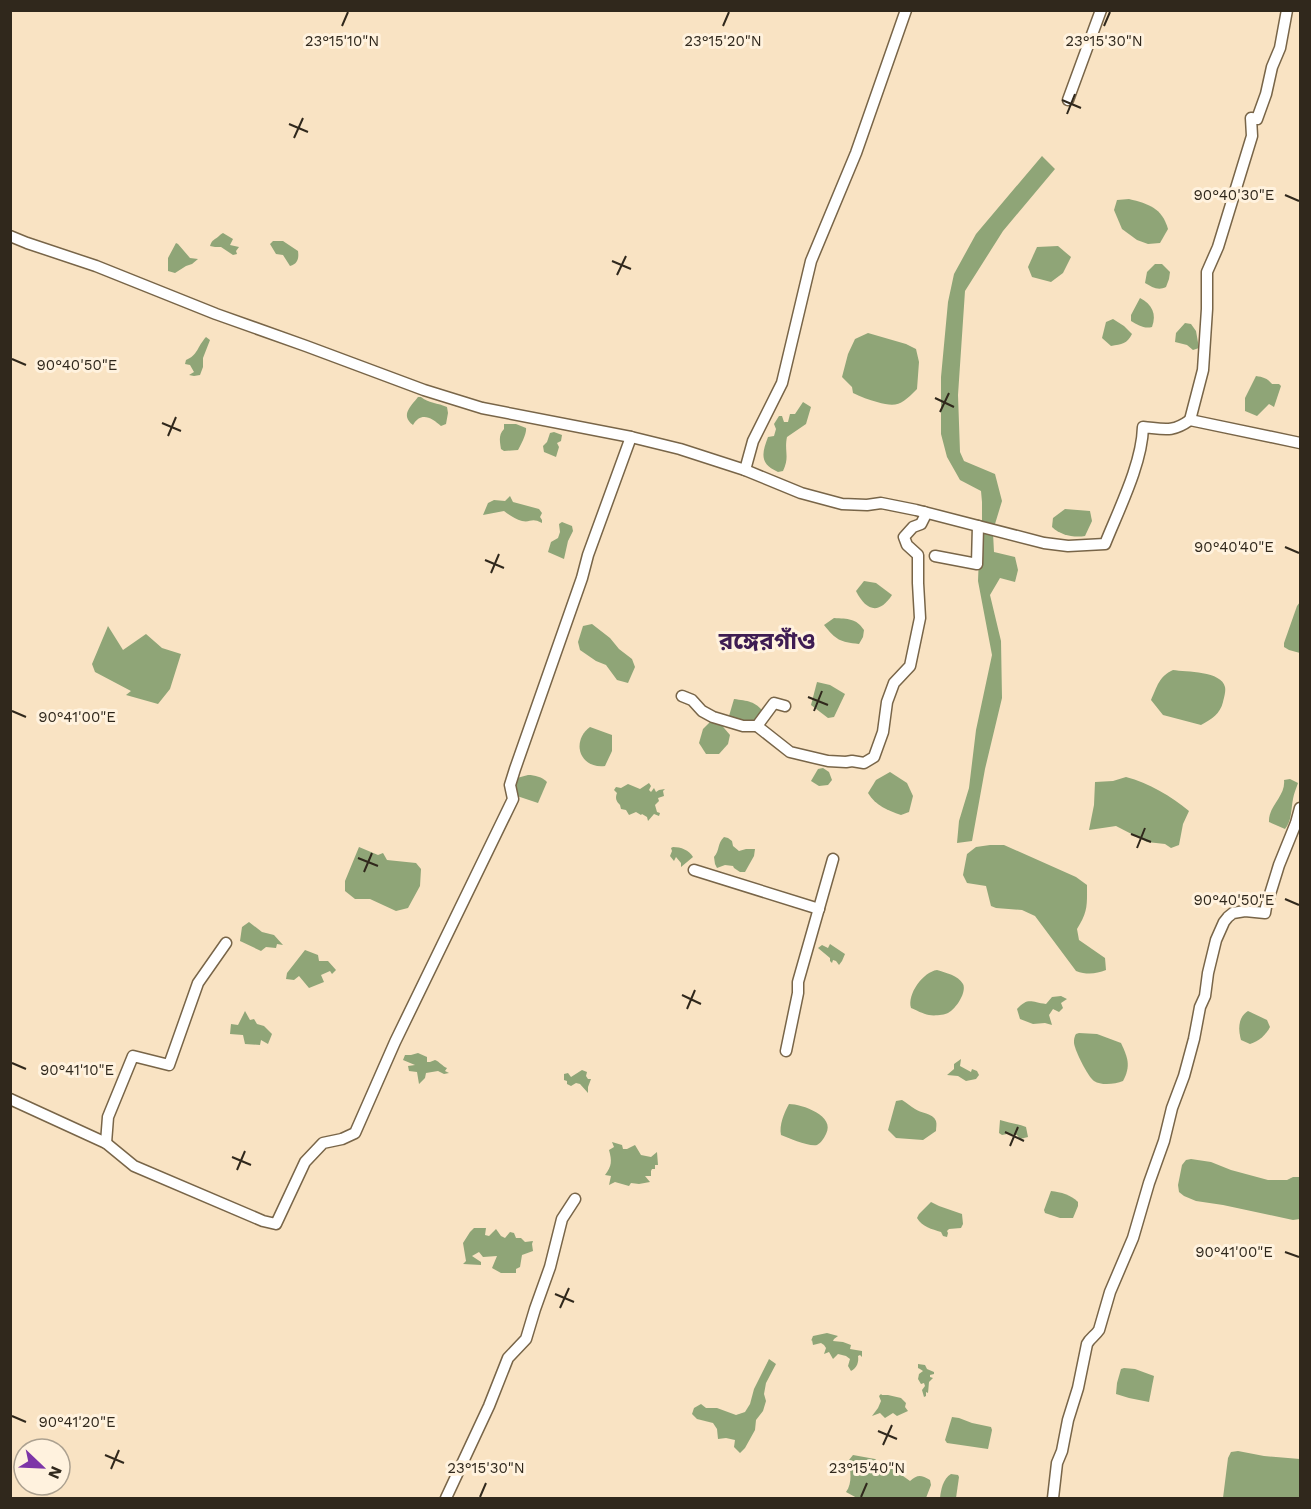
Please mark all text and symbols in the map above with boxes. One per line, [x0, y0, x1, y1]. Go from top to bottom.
text: 23°15'10"N [305, 32, 379, 50]
text: 23°15'20"N [684, 32, 762, 50]
text: 23°15'30"N [1065, 32, 1143, 50]
text: 90°40'30"E [1194, 186, 1274, 204]
text: 90°40'50"E [37, 356, 117, 374]
text: 90°40'40"E [1194, 538, 1274, 556]
district label: রঙ্গেরগাঁও [718, 627, 815, 655]
text: 90°41'00"E [38, 708, 116, 726]
text: 90°40'50"E [1194, 891, 1274, 909]
text: 90°41'10"E [40, 1061, 114, 1079]
text: 90°41'00"E [1195, 1243, 1273, 1261]
text: 90°41'20"E [38, 1413, 116, 1431]
north arrow [12, 1437, 72, 1497]
text: 23°15'30"N [447, 1459, 525, 1477]
text: 23°15'40"N [829, 1459, 905, 1477]
text: N [44, 1463, 66, 1482]

